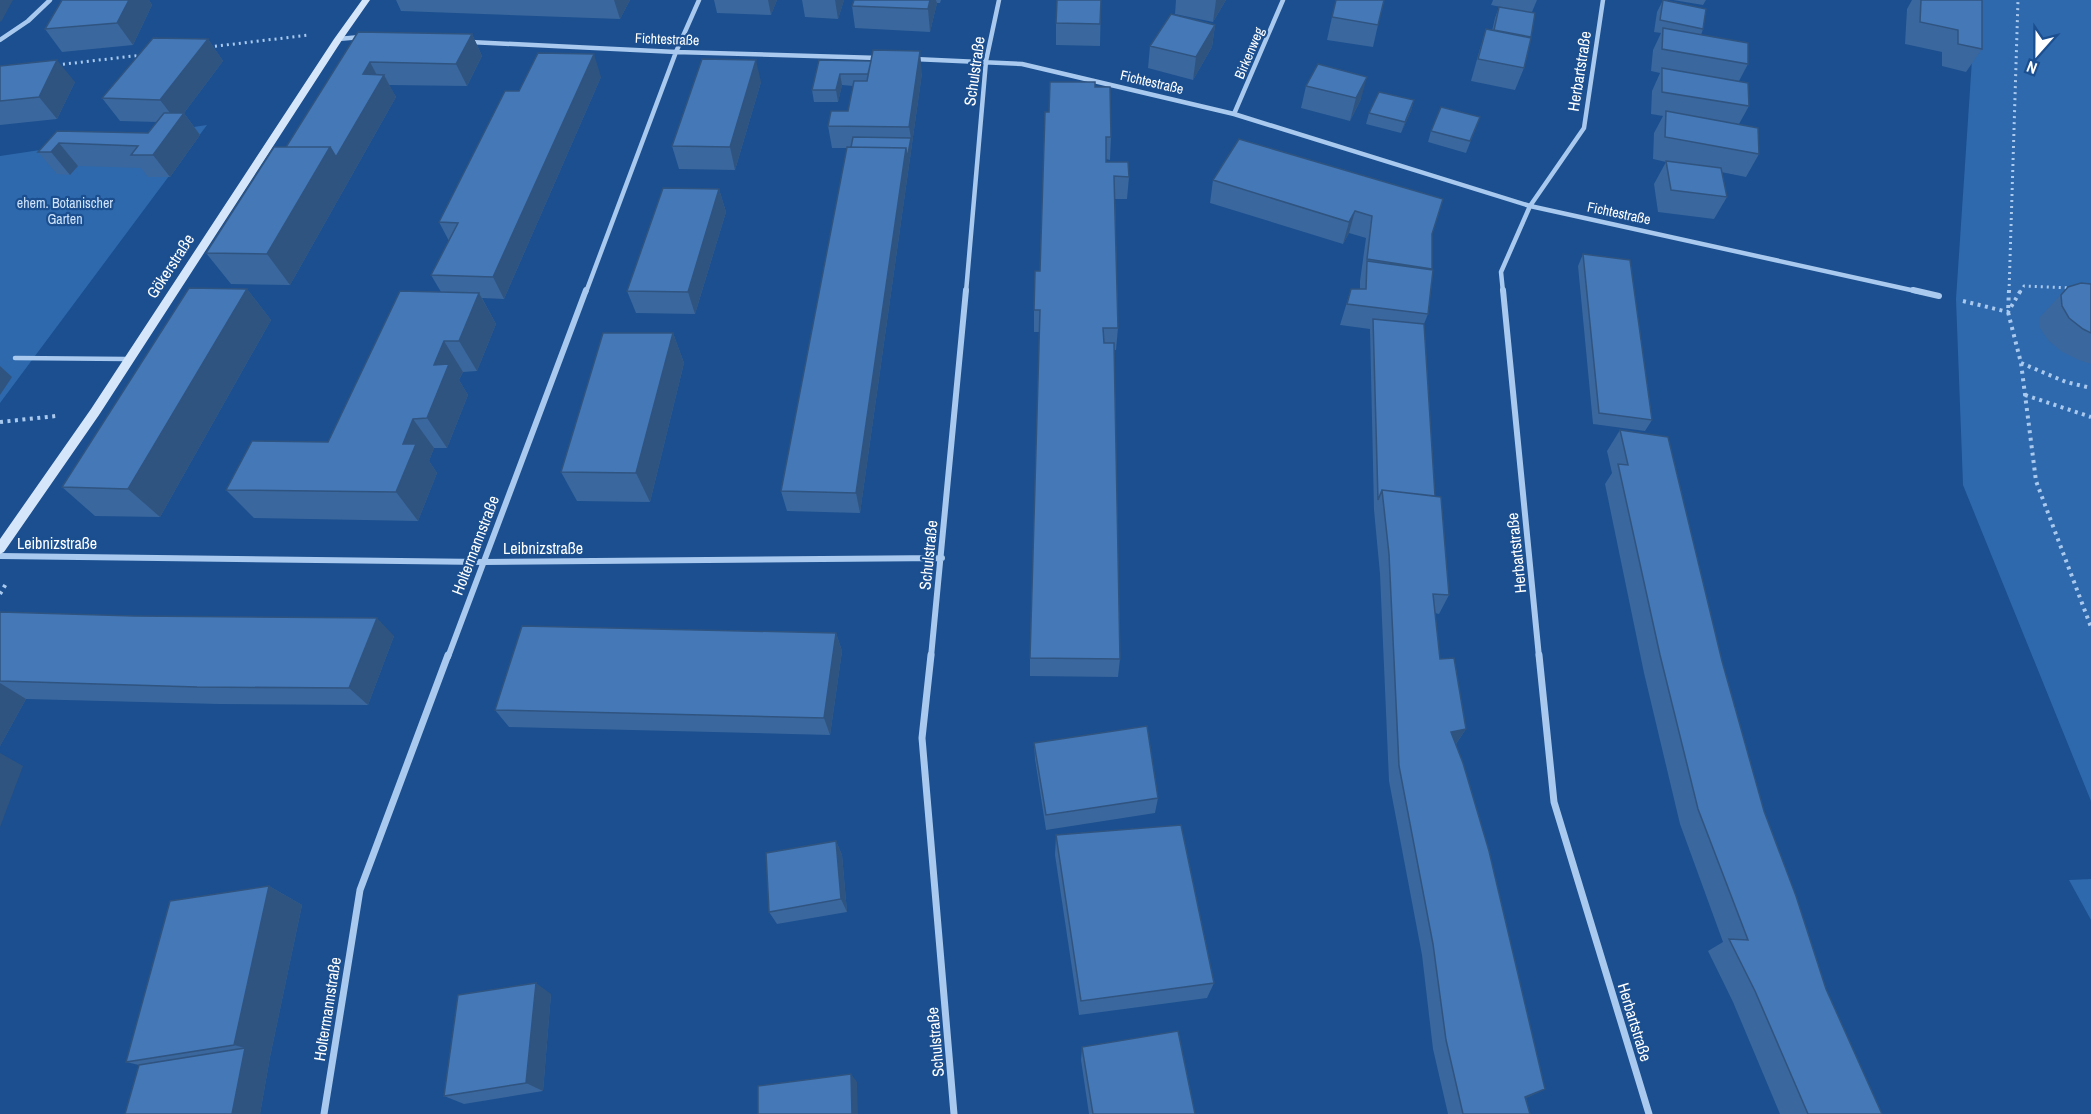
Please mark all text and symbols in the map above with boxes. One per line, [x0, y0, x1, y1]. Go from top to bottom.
street label: Birkenweg [1230, 24, 1268, 81]
north arrow [2007, 24, 2067, 84]
street label: Fichtestraße [634, 29, 700, 49]
street label: Herbartstraße [1562, 29, 1596, 113]
street label: Schulstraße [958, 35, 990, 107]
text: N [2023, 56, 2040, 80]
street label: Fichtestraße [1119, 66, 1185, 98]
park label: ehem. Botanischer Garten [17, 194, 113, 228]
street label: Fichtestraße [1586, 197, 1652, 229]
street label: Gökerstraße [141, 229, 199, 303]
street label: Holtermannstraße [446, 492, 504, 598]
street label: Herbartstraße [1501, 512, 1531, 594]
street label: Schulstraße [913, 519, 943, 591]
street label: Leibnizstraße [17, 532, 97, 554]
street label: Leibnizstraße [503, 537, 583, 559]
street label: Holtermannstraße [308, 955, 346, 1063]
street label: Herbartstraße [1613, 980, 1657, 1064]
street label: Schulstraße [921, 1006, 949, 1078]

